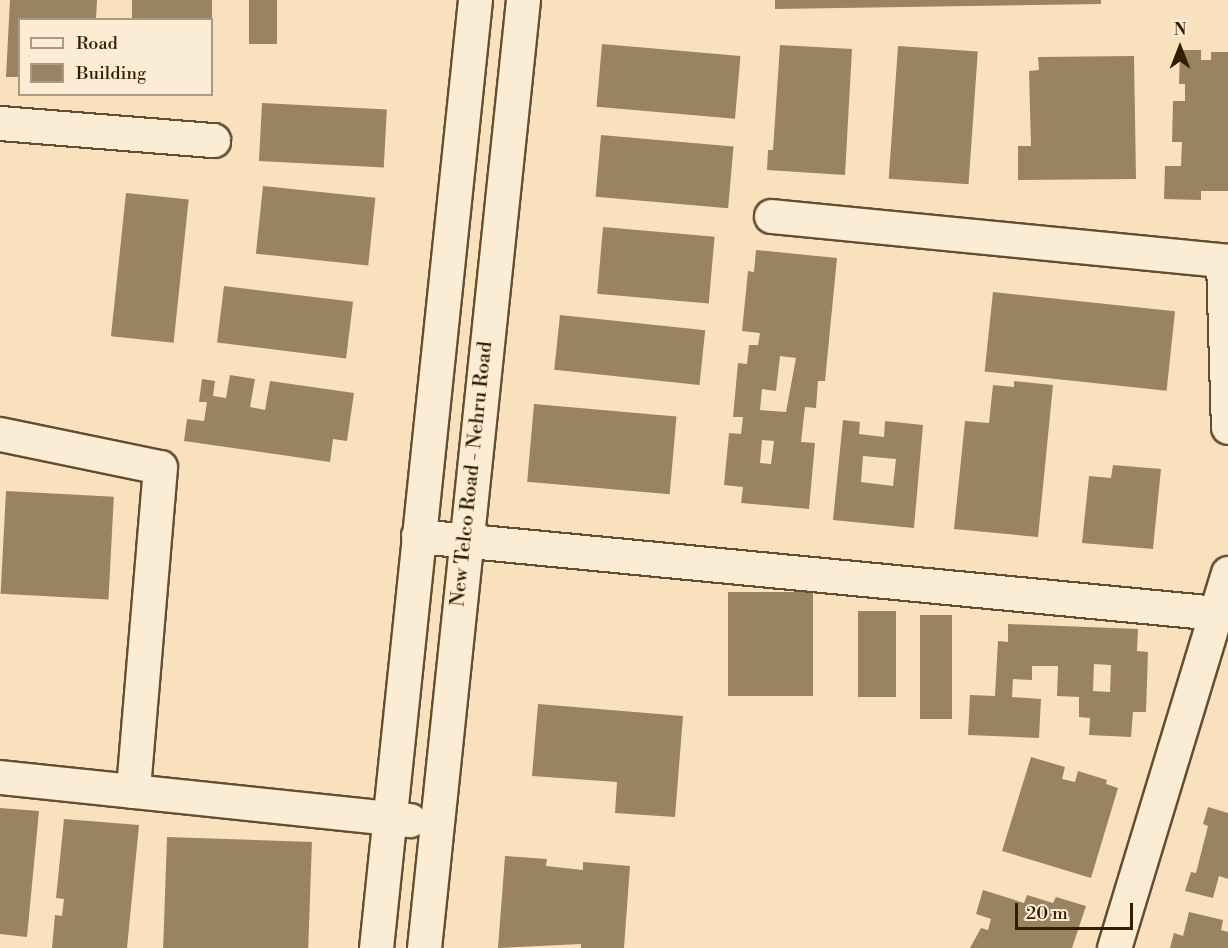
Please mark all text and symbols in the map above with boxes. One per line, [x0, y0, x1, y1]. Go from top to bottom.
legend [18, 18, 213, 96]
north arrow [1150, 18, 1210, 78]
text: N [1174, 20, 1186, 40]
text: Road [76, 32, 118, 55]
text: Building [76, 62, 146, 85]
street label: New Telco Road - Nehru Road [446, 340, 498, 608]
scale bar [1018, 891, 1136, 929]
text: 20 m [1026, 902, 1068, 925]

